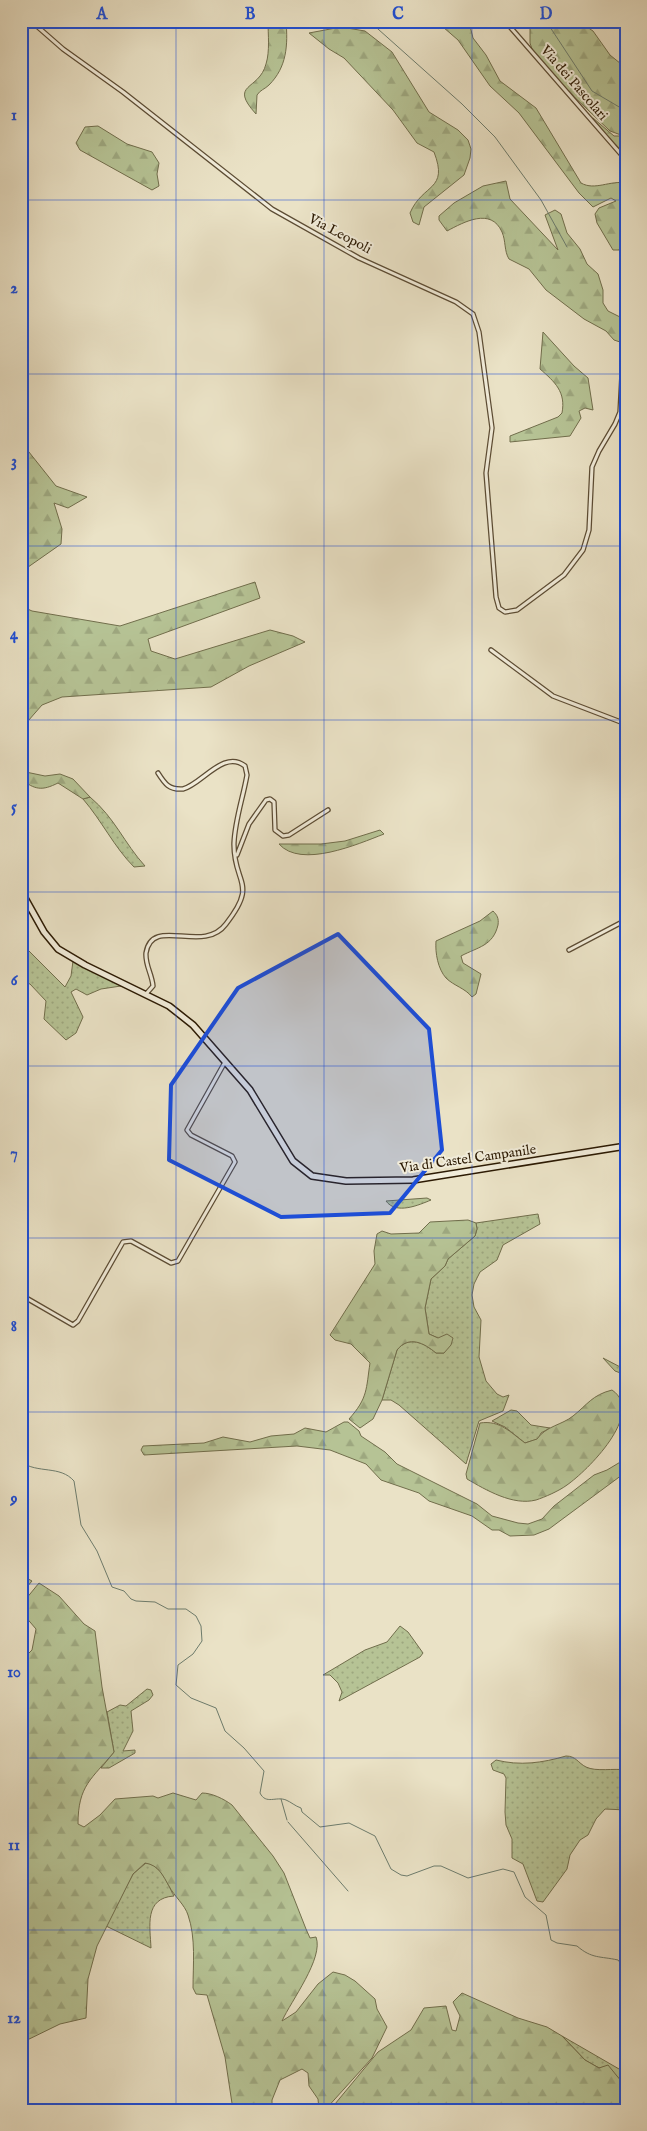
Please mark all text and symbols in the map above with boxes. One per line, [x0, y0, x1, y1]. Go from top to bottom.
text: A [96, 5, 109, 25]
text: B [245, 5, 256, 25]
text: C [392, 5, 404, 25]
text: D [540, 5, 553, 25]
street label: Via dei Pascolari [536, 41, 612, 125]
text: 1 [11, 106, 17, 126]
street label: Via Leopoli [305, 209, 375, 258]
text: 2 [10, 279, 18, 299]
text: 3 [11, 452, 17, 472]
text: 4 [10, 625, 19, 645]
text: 5 [11, 798, 17, 818]
text: 6 [11, 971, 19, 991]
street label: Via di Castel Campanile [398, 1140, 538, 1178]
text: 7 [10, 1144, 18, 1164]
text: 8 [11, 1317, 17, 1337]
text: 9 [10, 1490, 18, 1510]
text: 10 [7, 1663, 21, 1683]
text: 11 [8, 1836, 20, 1856]
text: 12 [7, 2009, 21, 2029]

